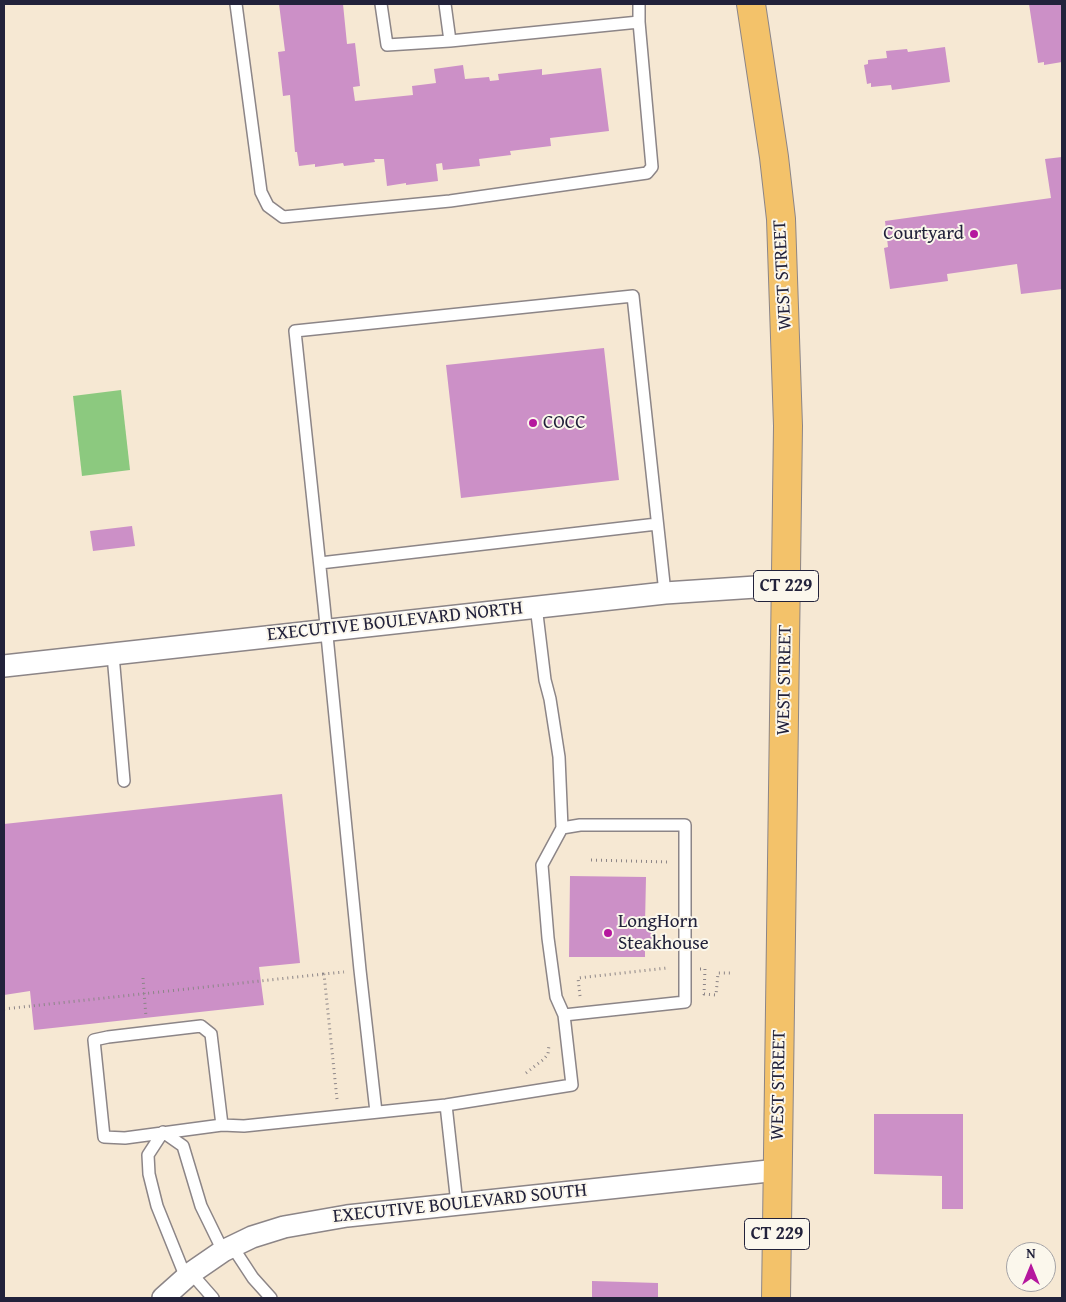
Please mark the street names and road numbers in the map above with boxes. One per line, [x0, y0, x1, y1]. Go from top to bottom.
street label: WEST STREET [769, 219, 797, 331]
road number: CT 229 [754, 570, 818, 602]
street label: EXECUTIVE BOULEVARD NORTH [266, 597, 524, 647]
street label: WEST STREET [773, 625, 797, 735]
street label: WEST STREET [767, 1030, 791, 1140]
street label: EXECUTIVE BOULEVARD SOUTH [332, 1179, 588, 1229]
road number: CT 229 [744, 1218, 810, 1250]

